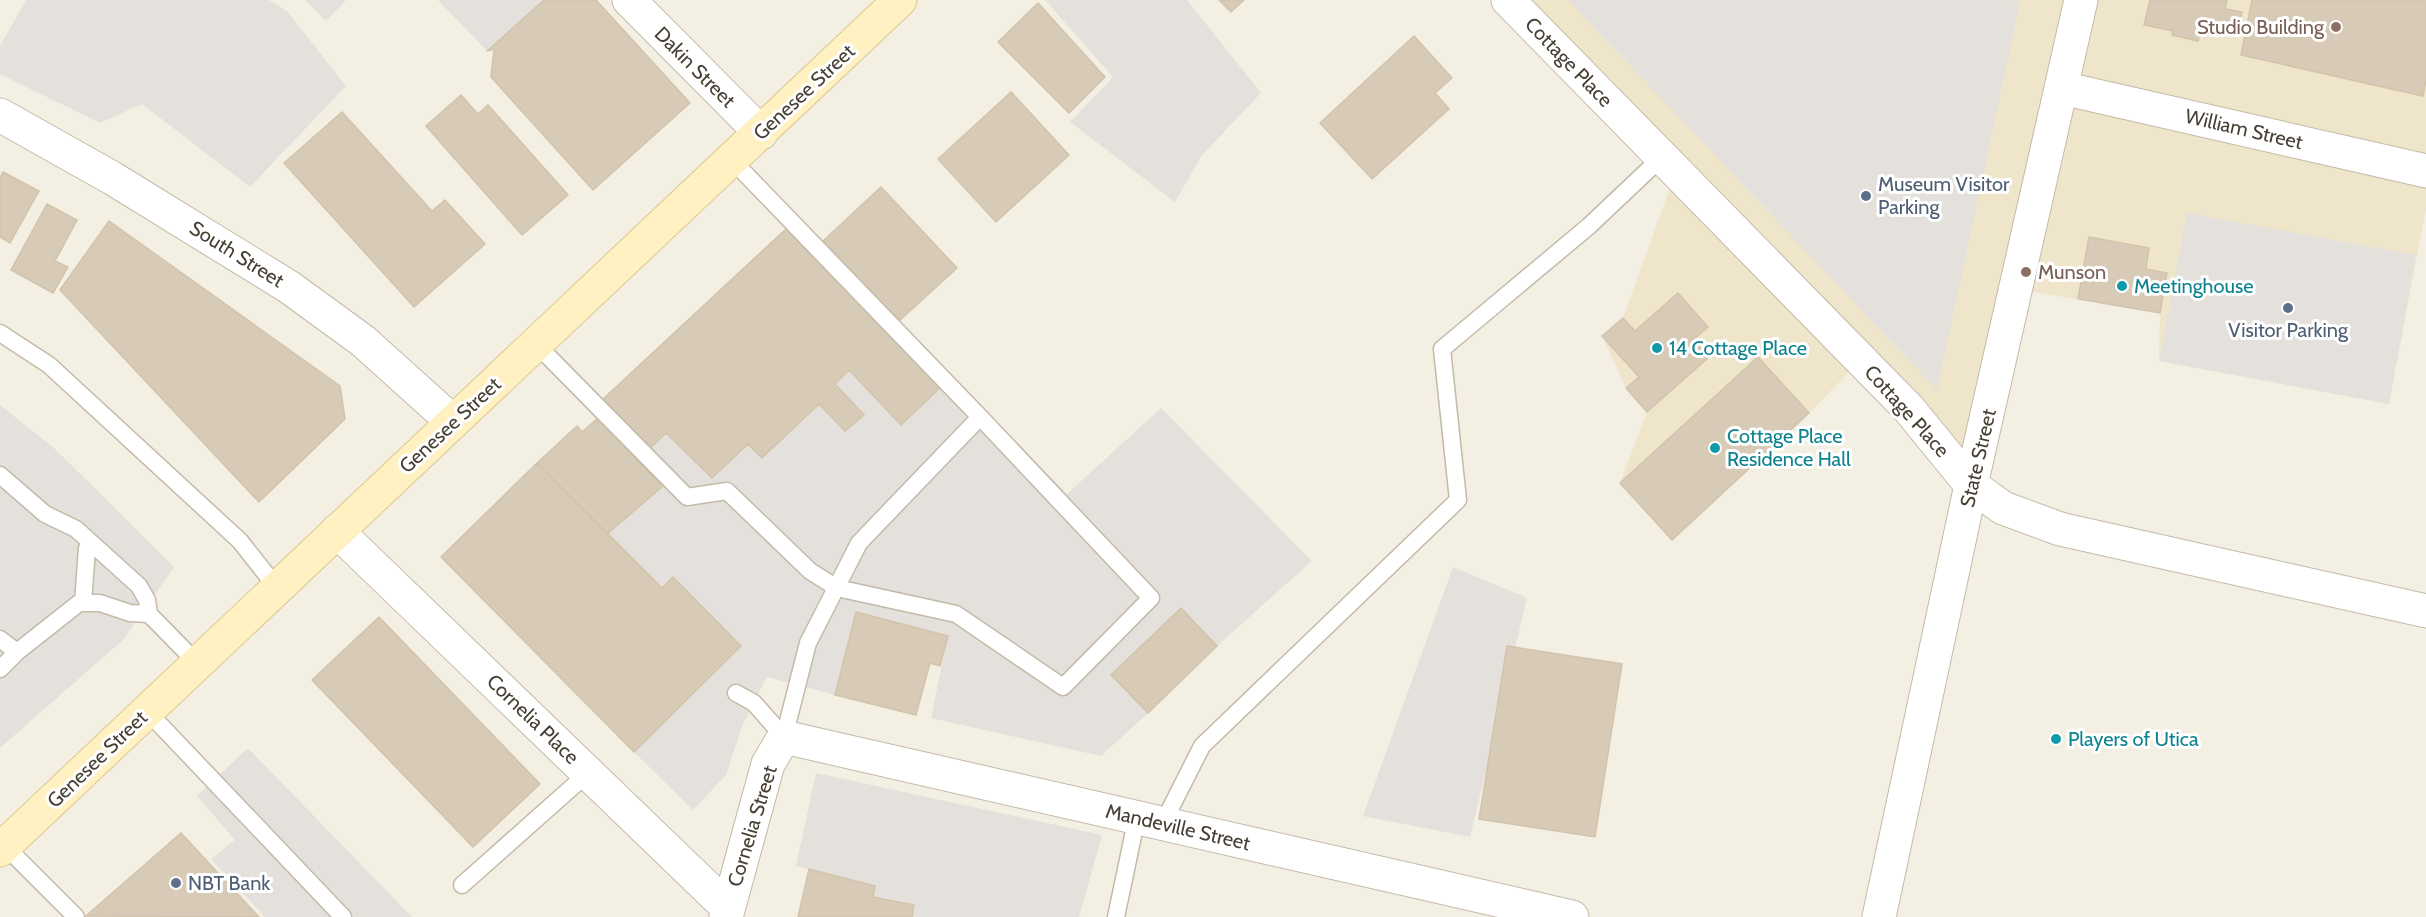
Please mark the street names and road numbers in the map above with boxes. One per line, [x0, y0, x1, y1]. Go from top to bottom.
street label: Cottage Place [1520, 12, 1618, 112]
street label: Dakin Street [650, 22, 741, 113]
street label: Genesee Street [748, 39, 860, 145]
street label: William Street [2183, 104, 2305, 154]
street label: South Street [185, 216, 289, 293]
street label: Cottage Place [1859, 360, 1955, 462]
street label: Genesee Street [394, 372, 506, 478]
street label: State Street [1955, 406, 2001, 510]
street label: Cornelia Place [482, 669, 584, 769]
street label: Genesee Street [42, 705, 152, 813]
street label: Cornelia Street [722, 762, 782, 889]
street label: Mandeville Street [1103, 799, 1253, 855]

